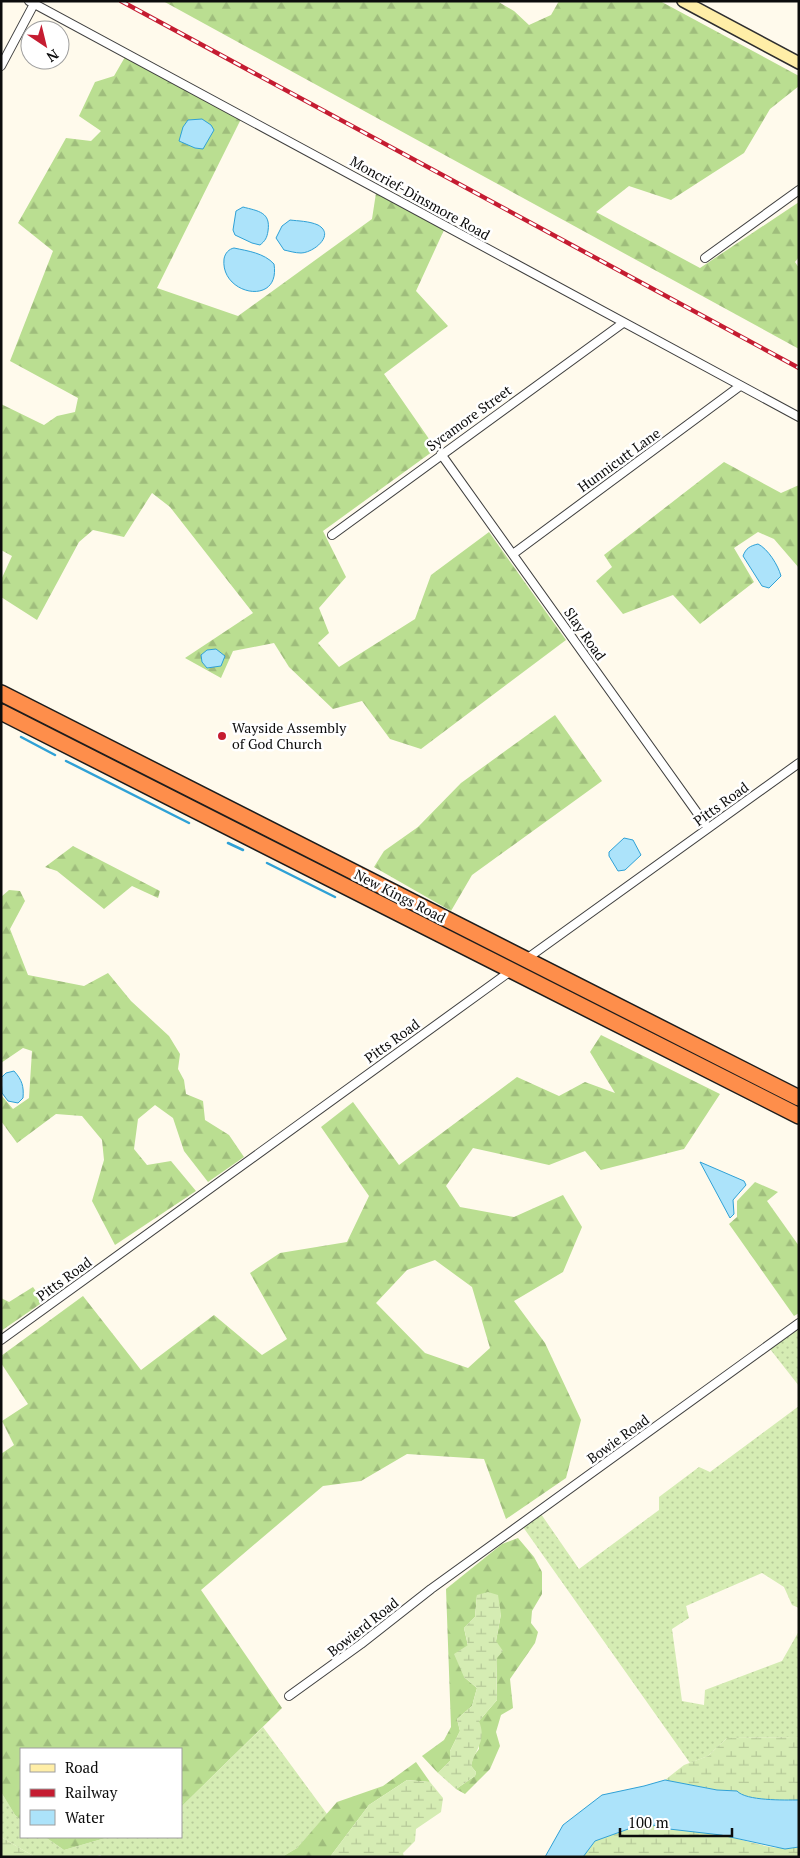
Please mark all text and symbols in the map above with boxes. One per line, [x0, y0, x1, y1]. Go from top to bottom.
north arrow [20, 20, 70, 70]
text: N [43, 45, 63, 67]
street label: Moncrief-Dinsmore Road [347, 151, 494, 244]
street label: Sycamore Street [422, 380, 516, 455]
street label: Hunnicutt Lane [574, 423, 664, 496]
street label: Slay Road [560, 603, 611, 664]
place label: Wayside Assembly of God Church [232, 718, 347, 753]
marker: Wayside Assembly of God Church [216, 730, 228, 742]
street label: Pitts Road [689, 777, 752, 830]
street label: New Kings Road [351, 864, 450, 927]
street label: Pitts Road [360, 1014, 423, 1067]
street label: Pitts Road [32, 1252, 95, 1305]
street label: Bowie Road [583, 1410, 653, 1468]
street label: Bowierd Road [323, 1593, 402, 1660]
legend [20, 1748, 182, 1838]
text: Road [65, 1757, 98, 1777]
text: Railway [65, 1782, 118, 1802]
scale bar [620, 1806, 732, 1838]
text: Water [65, 1807, 105, 1827]
text: 100 m [628, 1812, 669, 1832]

